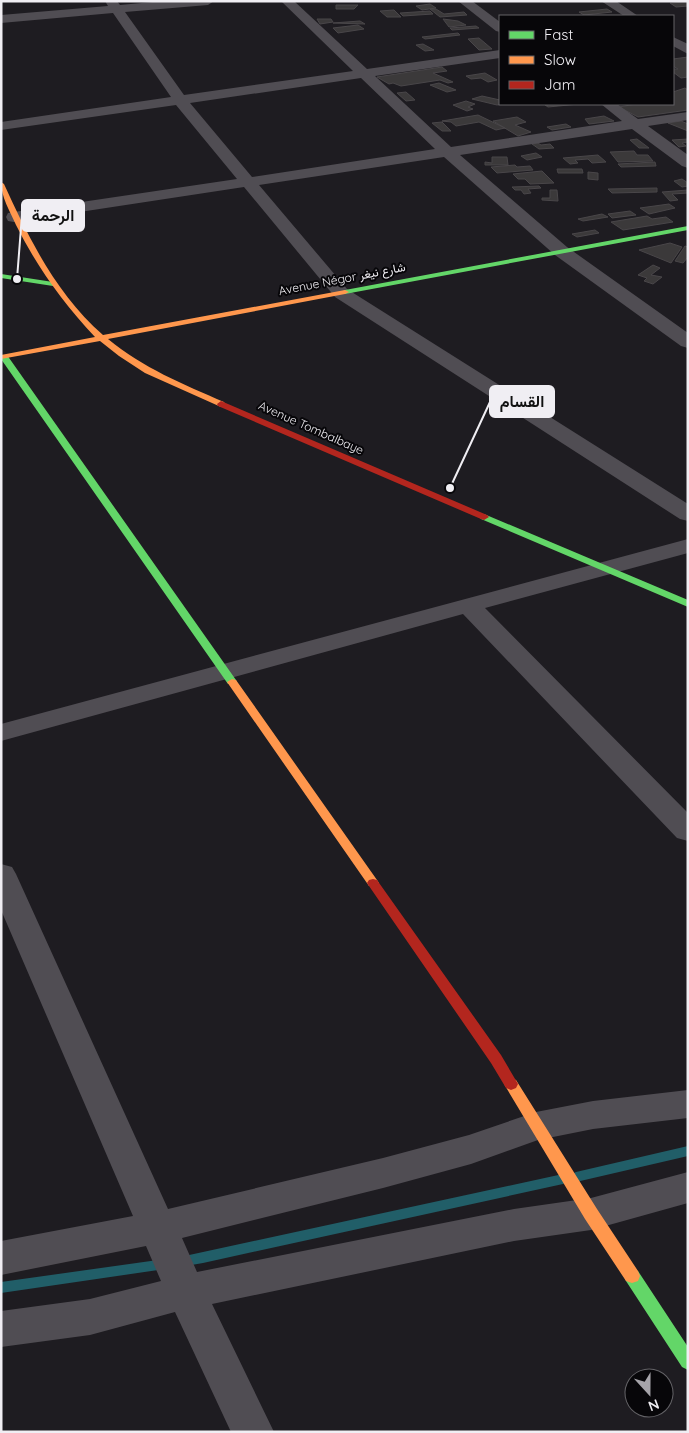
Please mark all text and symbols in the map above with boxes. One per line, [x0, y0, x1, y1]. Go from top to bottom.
legend [499, 15, 674, 105]
text: Fast [544, 25, 573, 44]
text: Slow [544, 50, 576, 69]
text: Jam [544, 75, 575, 94]
callout: الرحمة [22, 200, 84, 231]
text: الرحمة [32, 205, 74, 226]
street label: Avenue Négor شارع نيغر [277, 259, 407, 300]
callout: القسام [490, 386, 554, 417]
text: القسام [500, 391, 544, 412]
street label: Avenue Tombalbaye [256, 398, 366, 458]
north arrow [624, 1368, 674, 1418]
text: N [646, 1395, 662, 1415]

